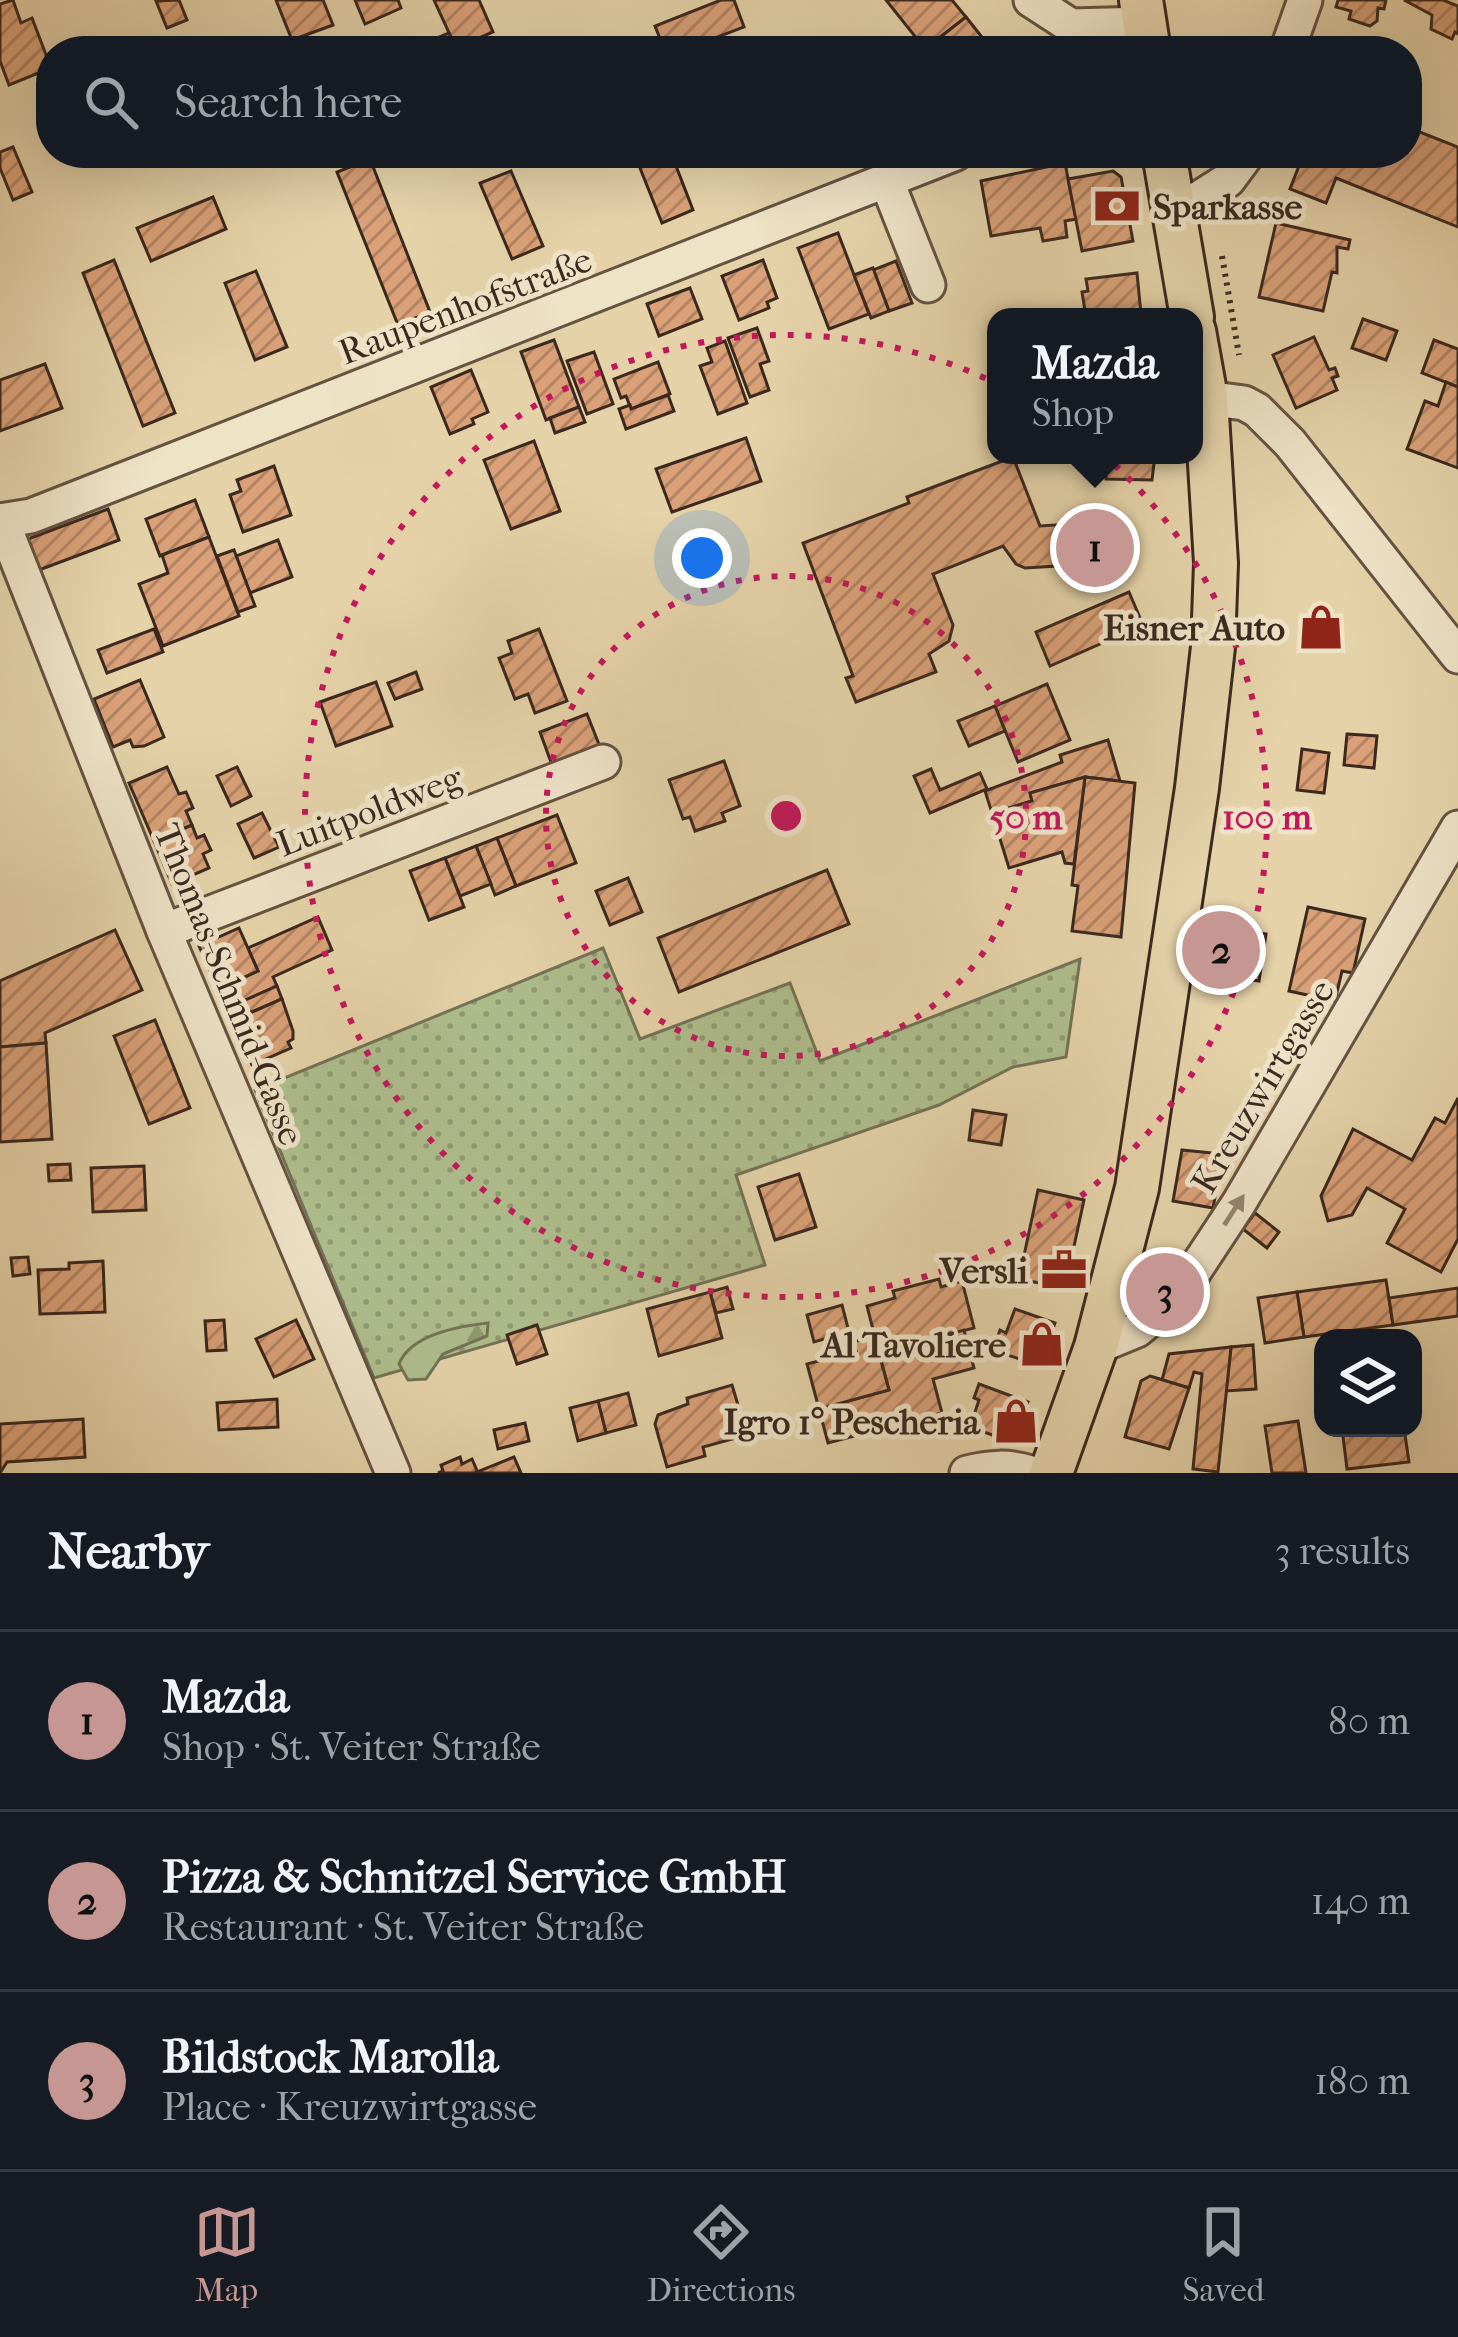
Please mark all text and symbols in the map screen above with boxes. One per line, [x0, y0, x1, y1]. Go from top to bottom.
search box [36, 36, 1422, 168]
icon: search [78, 69, 144, 135]
text: Search here [174, 76, 402, 129]
bank icon: Sparkasse [1092, 181, 1142, 231]
place label: Sparkasse [1153, 186, 1302, 228]
street label: Raupenhofstraße [333, 238, 598, 373]
popup [987, 308, 1203, 464]
text: Mazda [1031, 337, 1159, 390]
text: Shop [1031, 390, 1114, 436]
pin: 1 [1056, 503, 1134, 593]
your location [672, 528, 732, 588]
shop icon: Eisner Auto [1296, 602, 1346, 652]
place label: Eisner Auto [1103, 607, 1285, 649]
street label: Luitpoldweg [271, 756, 469, 865]
centre of rings [765, 795, 807, 837]
text: 50 m [990, 796, 1064, 838]
text: 100 m [1222, 796, 1313, 838]
street label: Thomas-Schmid-Gasse [145, 818, 313, 1151]
pin: 2 [1182, 905, 1260, 995]
street label: Kreuzwirtgasse [1183, 972, 1343, 1201]
one-way arrow [1223, 1193, 1245, 1226]
office icon: Versli [1039, 1245, 1089, 1295]
pin: 3 [1126, 1247, 1204, 1337]
place label: Versli [939, 1250, 1028, 1292]
shop icon: Al Tavoliere [1017, 1319, 1067, 1369]
place label: Al Tavoliere [819, 1324, 1006, 1366]
map controls [1314, 1329, 1422, 1437]
button: layers [1314, 1329, 1422, 1437]
shop icon: Igro 1° Pescheria [991, 1396, 1041, 1446]
place label: Igro 1° Pescheria [724, 1401, 981, 1443]
text: Nearby [48, 1521, 209, 1581]
text: 3 results [1275, 1528, 1410, 1574]
text: Mazda [162, 1671, 289, 1724]
text: 1 [80, 1698, 94, 1744]
text: 80 m [1328, 1698, 1410, 1744]
text: Shop · St. Veiter Straße [162, 1724, 541, 1770]
text: Pizza & Schnitzel Service GmbH [162, 1851, 786, 1904]
text: 2 [77, 1878, 97, 1924]
text: 140 m [1311, 1878, 1410, 1924]
text: Restaurant · St. Veiter Straße [162, 1904, 644, 1950]
text: Bildstock Marolla [162, 2031, 498, 2084]
text: 3 [79, 2058, 95, 2104]
text: 180 m [1314, 2058, 1410, 2104]
text: Place · Kreuzwirtgasse [162, 2084, 537, 2130]
tab: Map [194, 2199, 260, 2310]
tab: Directions [647, 2199, 795, 2310]
tab: Saved [1183, 2199, 1264, 2310]

